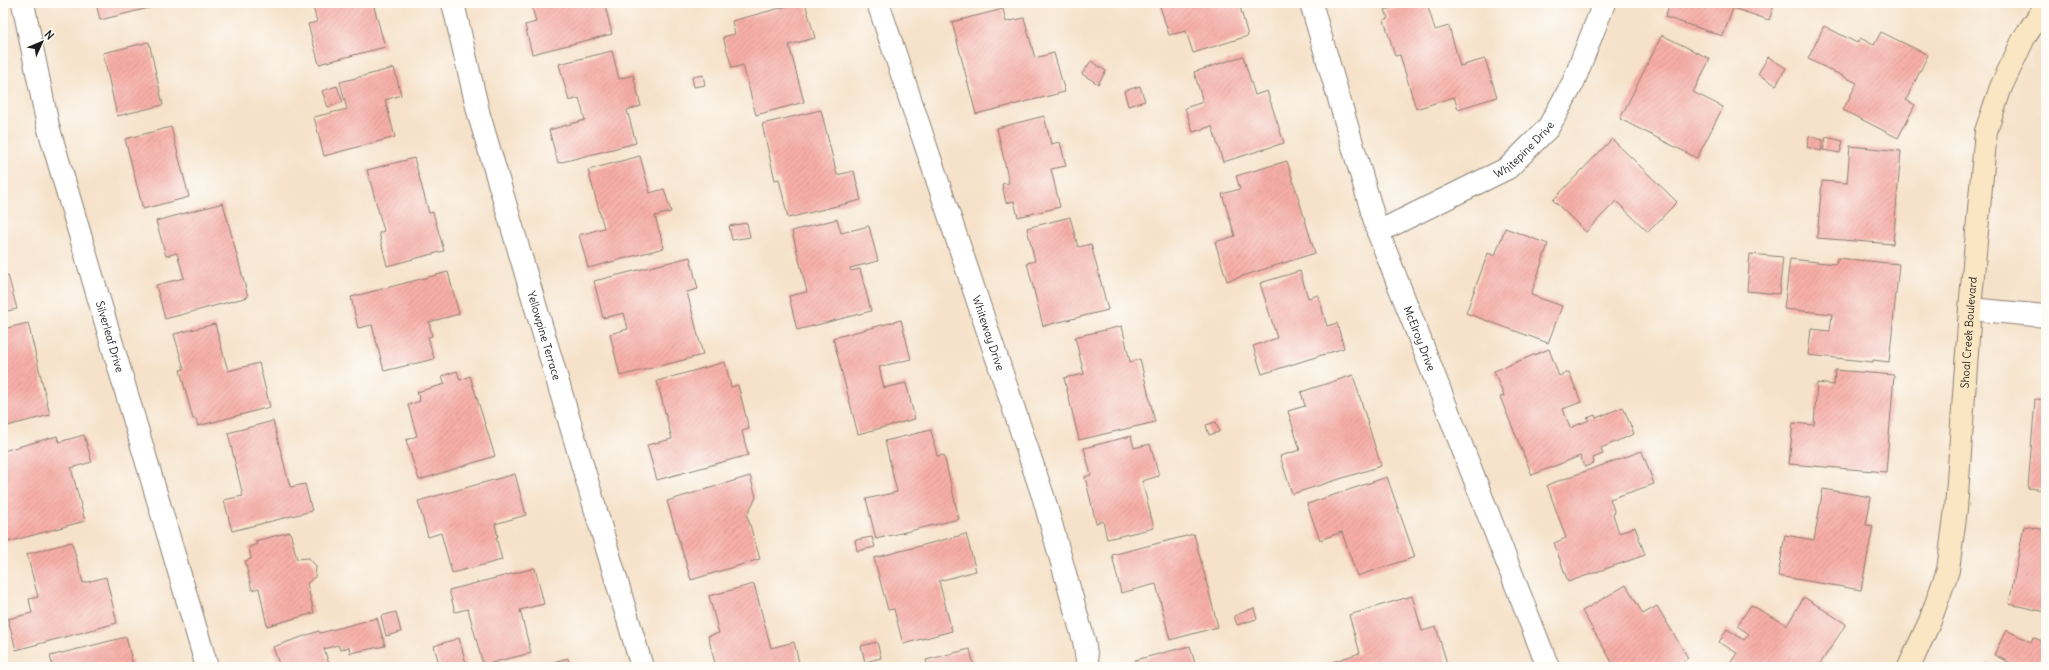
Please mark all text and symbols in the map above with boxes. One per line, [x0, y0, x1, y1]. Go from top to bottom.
north arrow [22, 22, 62, 62]
text: N [42, 27, 57, 43]
street label: Whitepine Drive [1491, 119, 1557, 181]
street label: Shoal Creek Boulevard [1957, 276, 1980, 389]
street label: Yellowpine Terrace [524, 289, 564, 382]
street label: Whiteway Drive [969, 294, 1008, 372]
street label: Silverleaf Drive [93, 299, 127, 374]
street label: McElroy Drive [1401, 304, 1439, 373]

